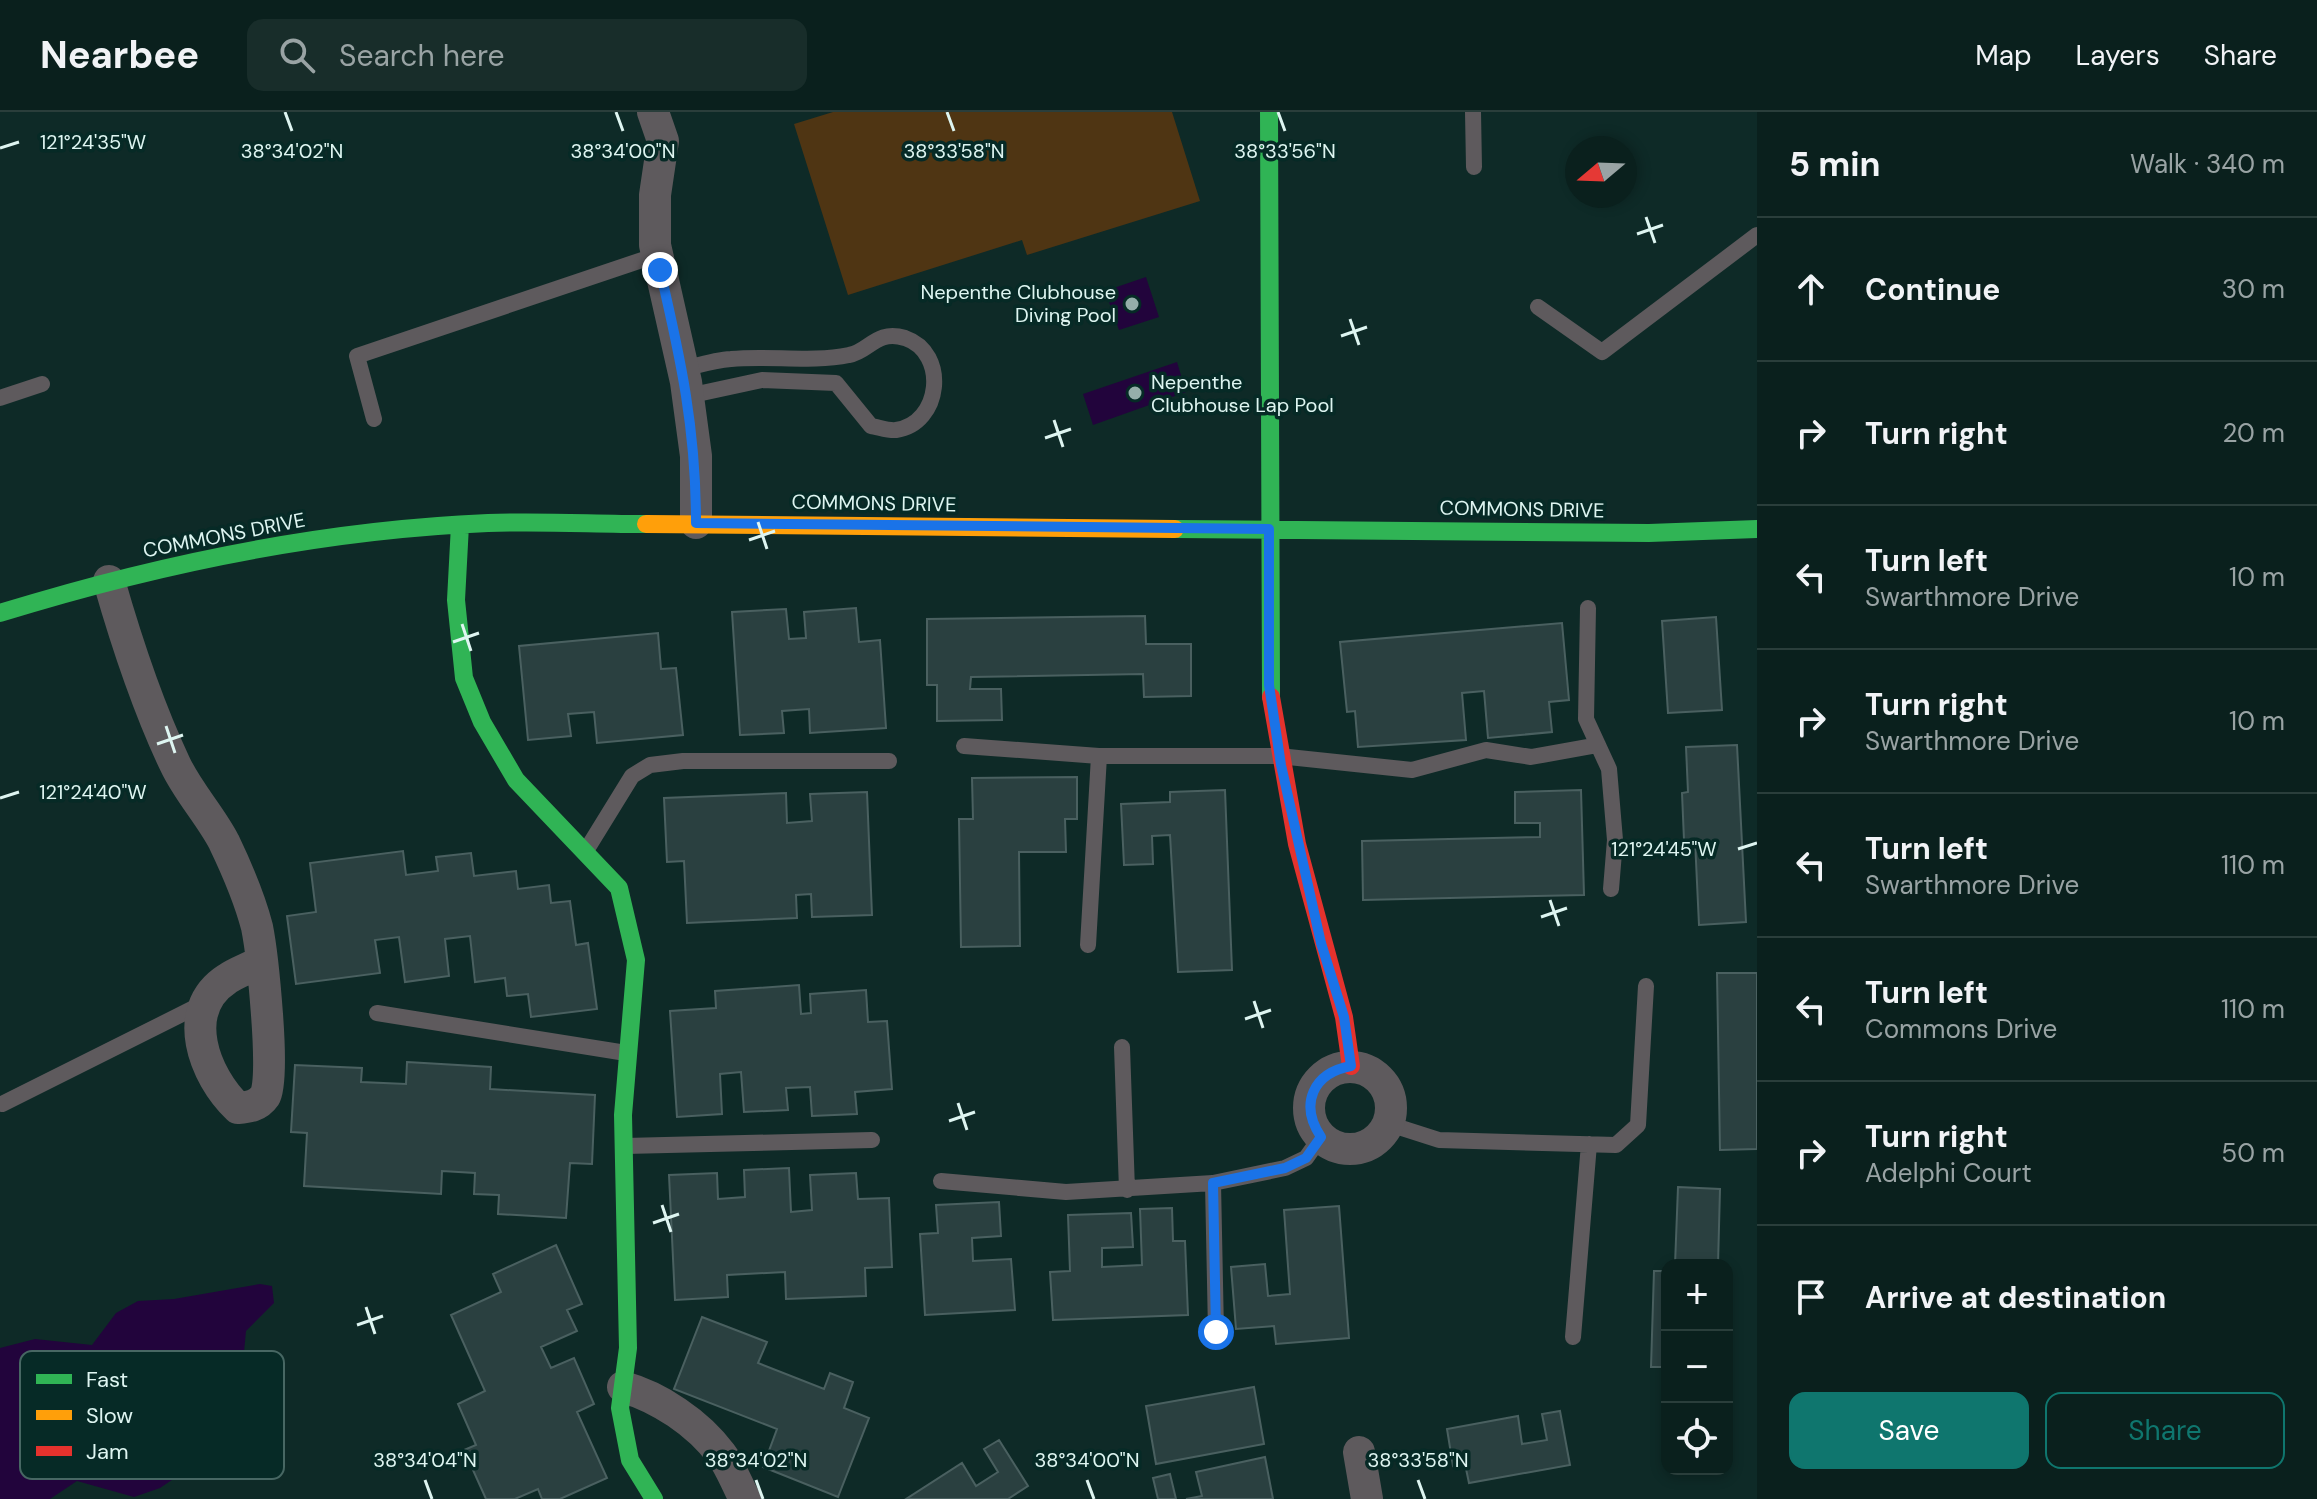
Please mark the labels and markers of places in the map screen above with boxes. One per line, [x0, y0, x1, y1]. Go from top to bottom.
place label: Nepenthe Clubhouse Diving Pool [920, 279, 1116, 328]
marker: Nepenthe Clubhouse Diving Pool [1123, 295, 1141, 313]
place label: Nepenthe Clubhouse Lap Pool [1151, 369, 1334, 418]
marker: Nepenthe Clubhouse Lap Pool [1126, 384, 1144, 402]

